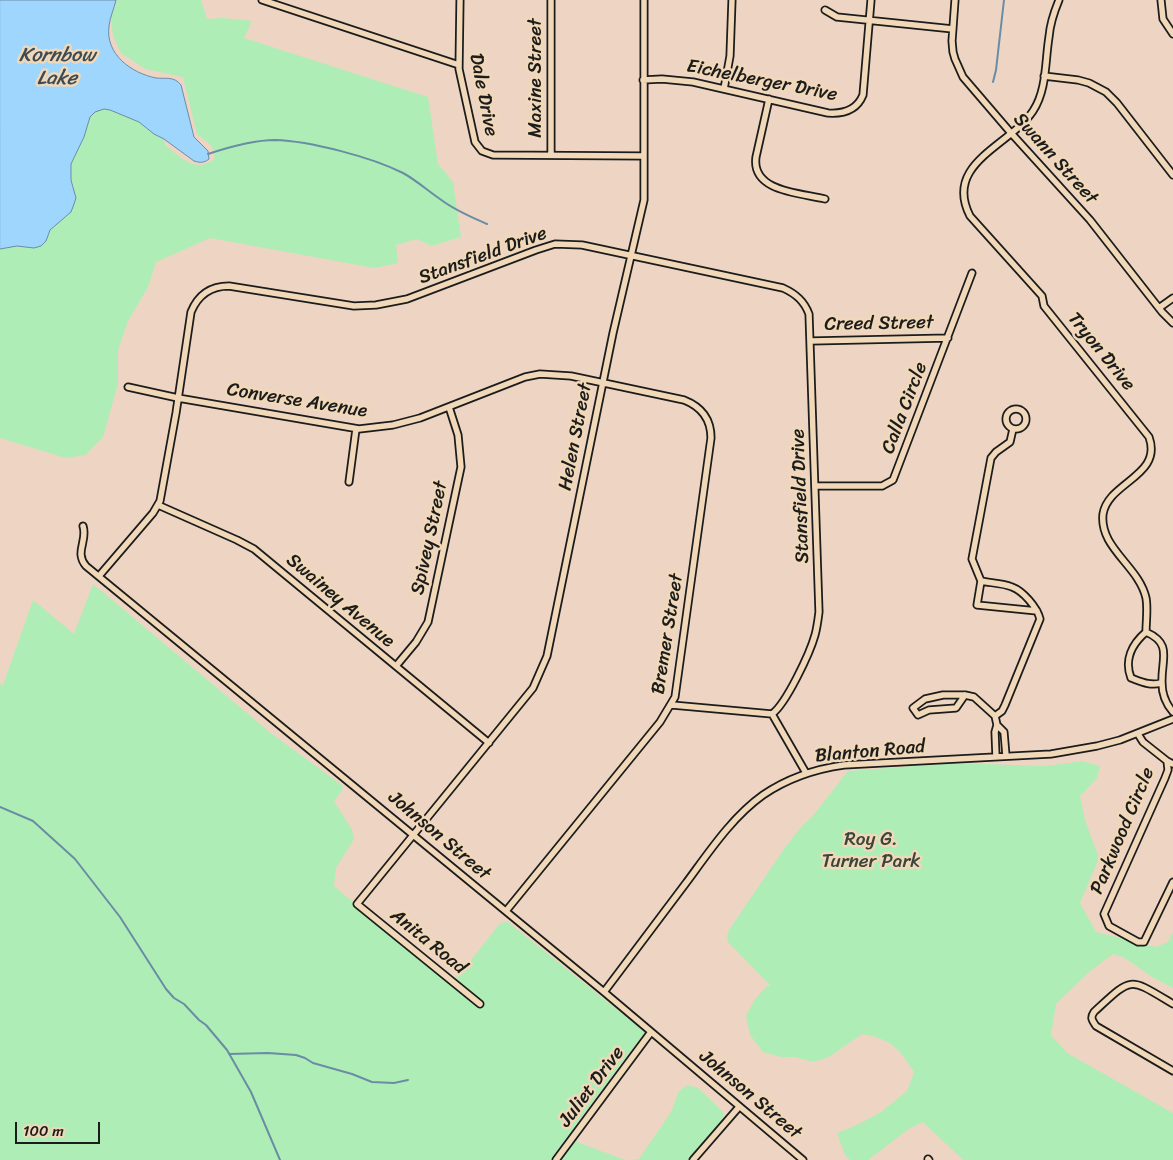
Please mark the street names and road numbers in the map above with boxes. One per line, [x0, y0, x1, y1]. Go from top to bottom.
street label: Maxine Street [525, 18, 547, 138]
street label: Dale Drive [464, 52, 502, 138]
street label: Eichelberger Drive [685, 55, 839, 107]
street label: Swann Street [1008, 109, 1102, 209]
street label: Stansfield Drive [416, 222, 550, 290]
street label: Tryon Drive [1062, 308, 1140, 396]
street label: Creed Street [824, 312, 934, 336]
street label: Calla Circle [877, 359, 933, 457]
street label: Converse Avenue [225, 379, 369, 423]
street label: Helen Street [554, 381, 598, 493]
street label: Stansfield Drive [787, 428, 815, 564]
street label: Spivey Street [407, 479, 453, 597]
street label: Swainey Avenue [281, 549, 399, 653]
street label: Bremer Street [647, 572, 689, 696]
street label: Blanton Road [814, 736, 926, 768]
street label: Parkwood Circle [1086, 764, 1160, 898]
street label: Johnson Street [383, 787, 495, 885]
street label: Anita Road [385, 904, 471, 980]
street label: Juliet Drive [554, 1042, 630, 1132]
street label: Johnson Street [694, 1046, 806, 1144]

